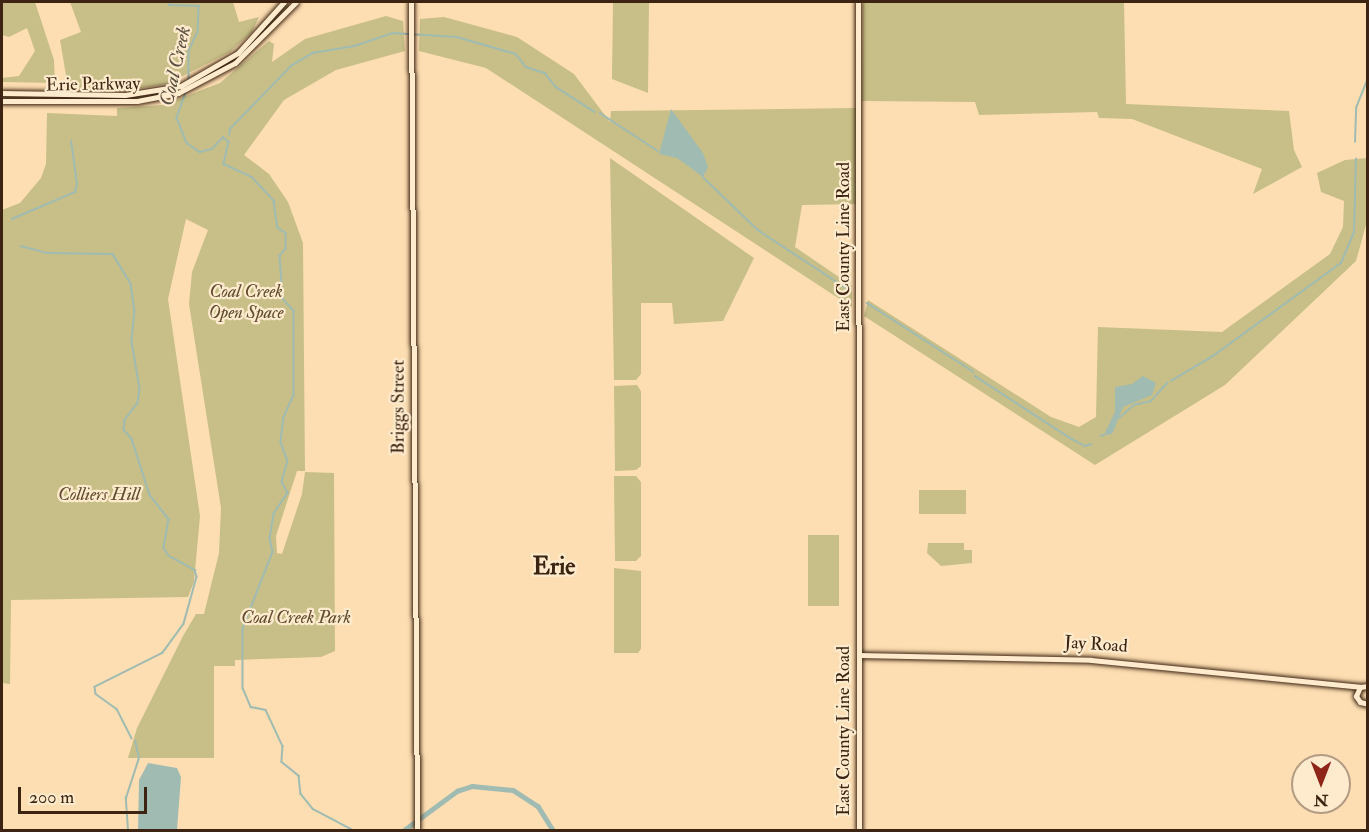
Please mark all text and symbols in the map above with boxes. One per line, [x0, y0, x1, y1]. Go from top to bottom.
water label: Coal Creek [154, 24, 196, 108]
street label: Erie Parkway [46, 73, 140, 97]
street label: East County Line Road [833, 162, 855, 332]
park label: Coal Creek Open Space [208, 282, 284, 324]
street label: Briggs Street [388, 360, 410, 454]
park label: Colliers Hill [58, 484, 140, 506]
district label: Erie [533, 553, 575, 581]
park label: Coal Creek Park [241, 607, 351, 629]
street label: Jay Road [1064, 632, 1128, 658]
street label: East County Line Road [833, 646, 855, 816]
north arrow [1291, 754, 1351, 814]
scale bar [21, 775, 150, 813]
text: 200 m [29, 786, 74, 809]
text: N [1314, 790, 1328, 810]

